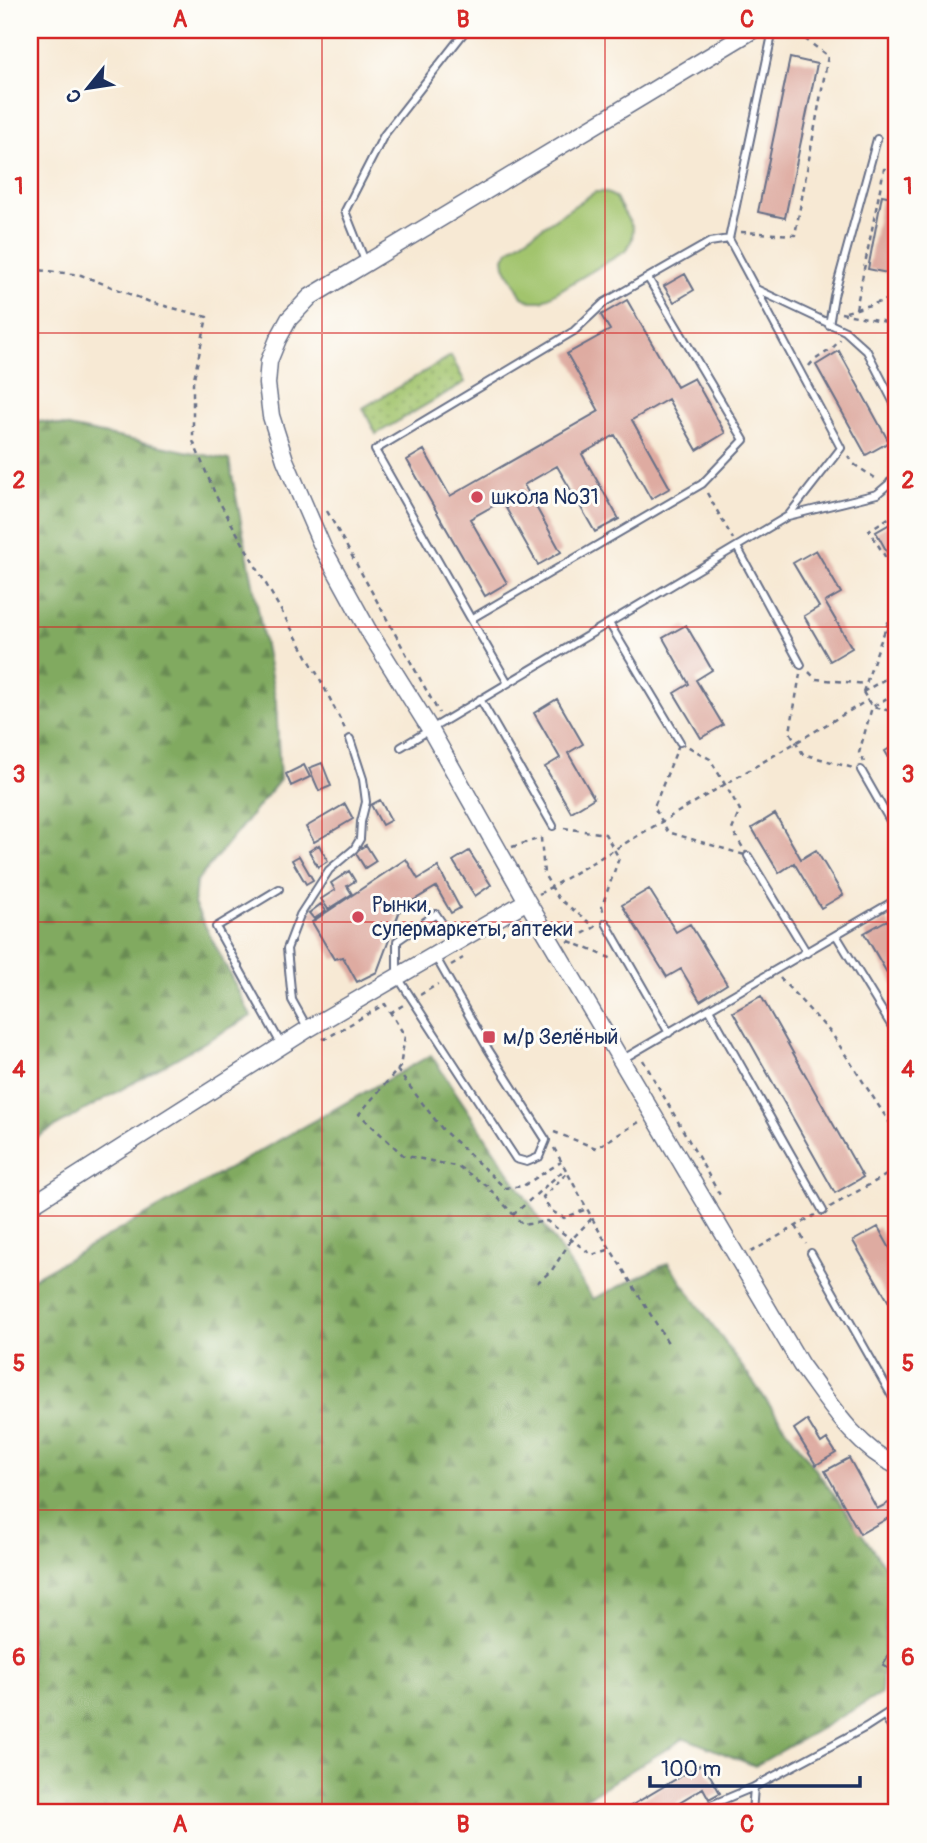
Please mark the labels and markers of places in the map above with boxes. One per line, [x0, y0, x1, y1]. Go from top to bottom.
place label: школа №31 [491, 484, 599, 511]
marker: школа №31 [469, 489, 485, 505]
place label: Рынки, супермаркеты, аптеки [372, 892, 573, 943]
marker: Рынки, супермаркеты, аптеки [350, 909, 366, 925]
place label: м/р Зелёный [503, 1024, 618, 1051]
marker: м/р Зелёный [481, 1029, 497, 1045]

